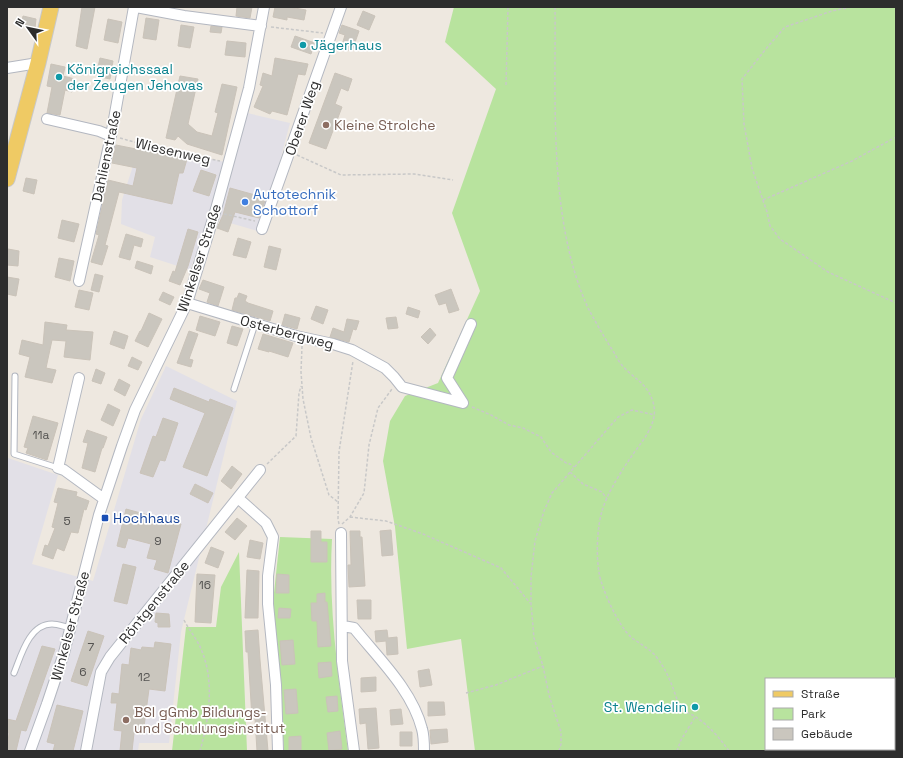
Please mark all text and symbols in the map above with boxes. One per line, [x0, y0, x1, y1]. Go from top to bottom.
north arrow [8, 8, 48, 48]
text: N [12, 16, 27, 29]
place label: Jägerhaus [311, 36, 382, 54]
marker: Jägerhaus [298, 40, 308, 50]
place label: Königreichssaal der Zeugen Jehovas [67, 60, 203, 94]
marker: Königreichssaal der Zeugen Jehovas [54, 72, 64, 82]
street label: Oberer Weg [281, 78, 323, 158]
street label: Dahlienstraße [87, 108, 125, 204]
place label: Kleine Strolche [334, 116, 436, 134]
marker: Kleine Strolche [321, 120, 331, 130]
street label: Wiesenweg [134, 134, 212, 168]
place label: Autotechnik Schottorf [253, 185, 336, 219]
marker: Autotechnik Schottorf [240, 197, 250, 207]
street label: Winkelser Straße [173, 202, 225, 314]
street label: Osterbergweg [238, 311, 336, 353]
house number: 11a [33, 427, 50, 443]
place label: Hochhaus [113, 509, 180, 527]
house number: 5 [63, 513, 71, 529]
marker: Hochhaus [100, 513, 110, 523]
house number: 9 [154, 533, 162, 549]
street label: Röntgenstraße [115, 557, 193, 647]
street label: Winkelser Straße [47, 569, 93, 683]
house number: 16 [199, 577, 211, 593]
house number: 7 [88, 639, 95, 655]
house number: 6 [79, 664, 87, 680]
house number: 12 [138, 669, 150, 685]
legend [765, 678, 895, 750]
text: Straße [801, 686, 840, 702]
place label: St. Wendelin [604, 698, 687, 716]
marker: St. Wendelin [690, 702, 700, 712]
place label: BSI gGmb Bildungs- und Schulungsinstitut [134, 703, 285, 737]
text: Park [801, 706, 826, 722]
marker: BSI gGmb Bildungs- und Schulungsinstitut [121, 715, 131, 725]
text: Gebäude [801, 726, 853, 742]

